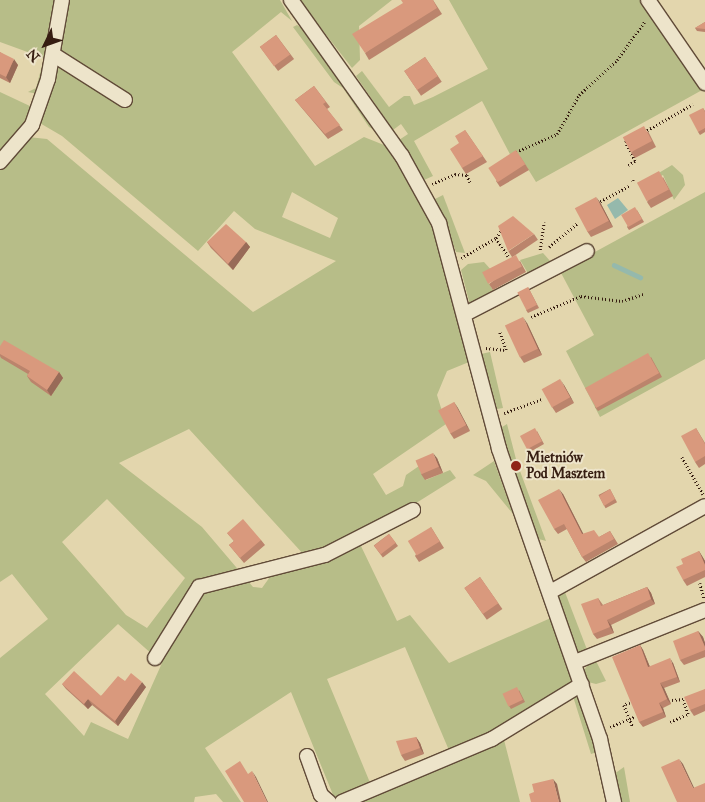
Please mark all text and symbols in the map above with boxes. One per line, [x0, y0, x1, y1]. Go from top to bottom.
north arrow [20, 20, 70, 70]
text: N [23, 45, 44, 65]
place label: Mietniów Pod Masztem [526, 450, 605, 482]
marker: Mietniów Pod Masztem [510, 460, 522, 472]

